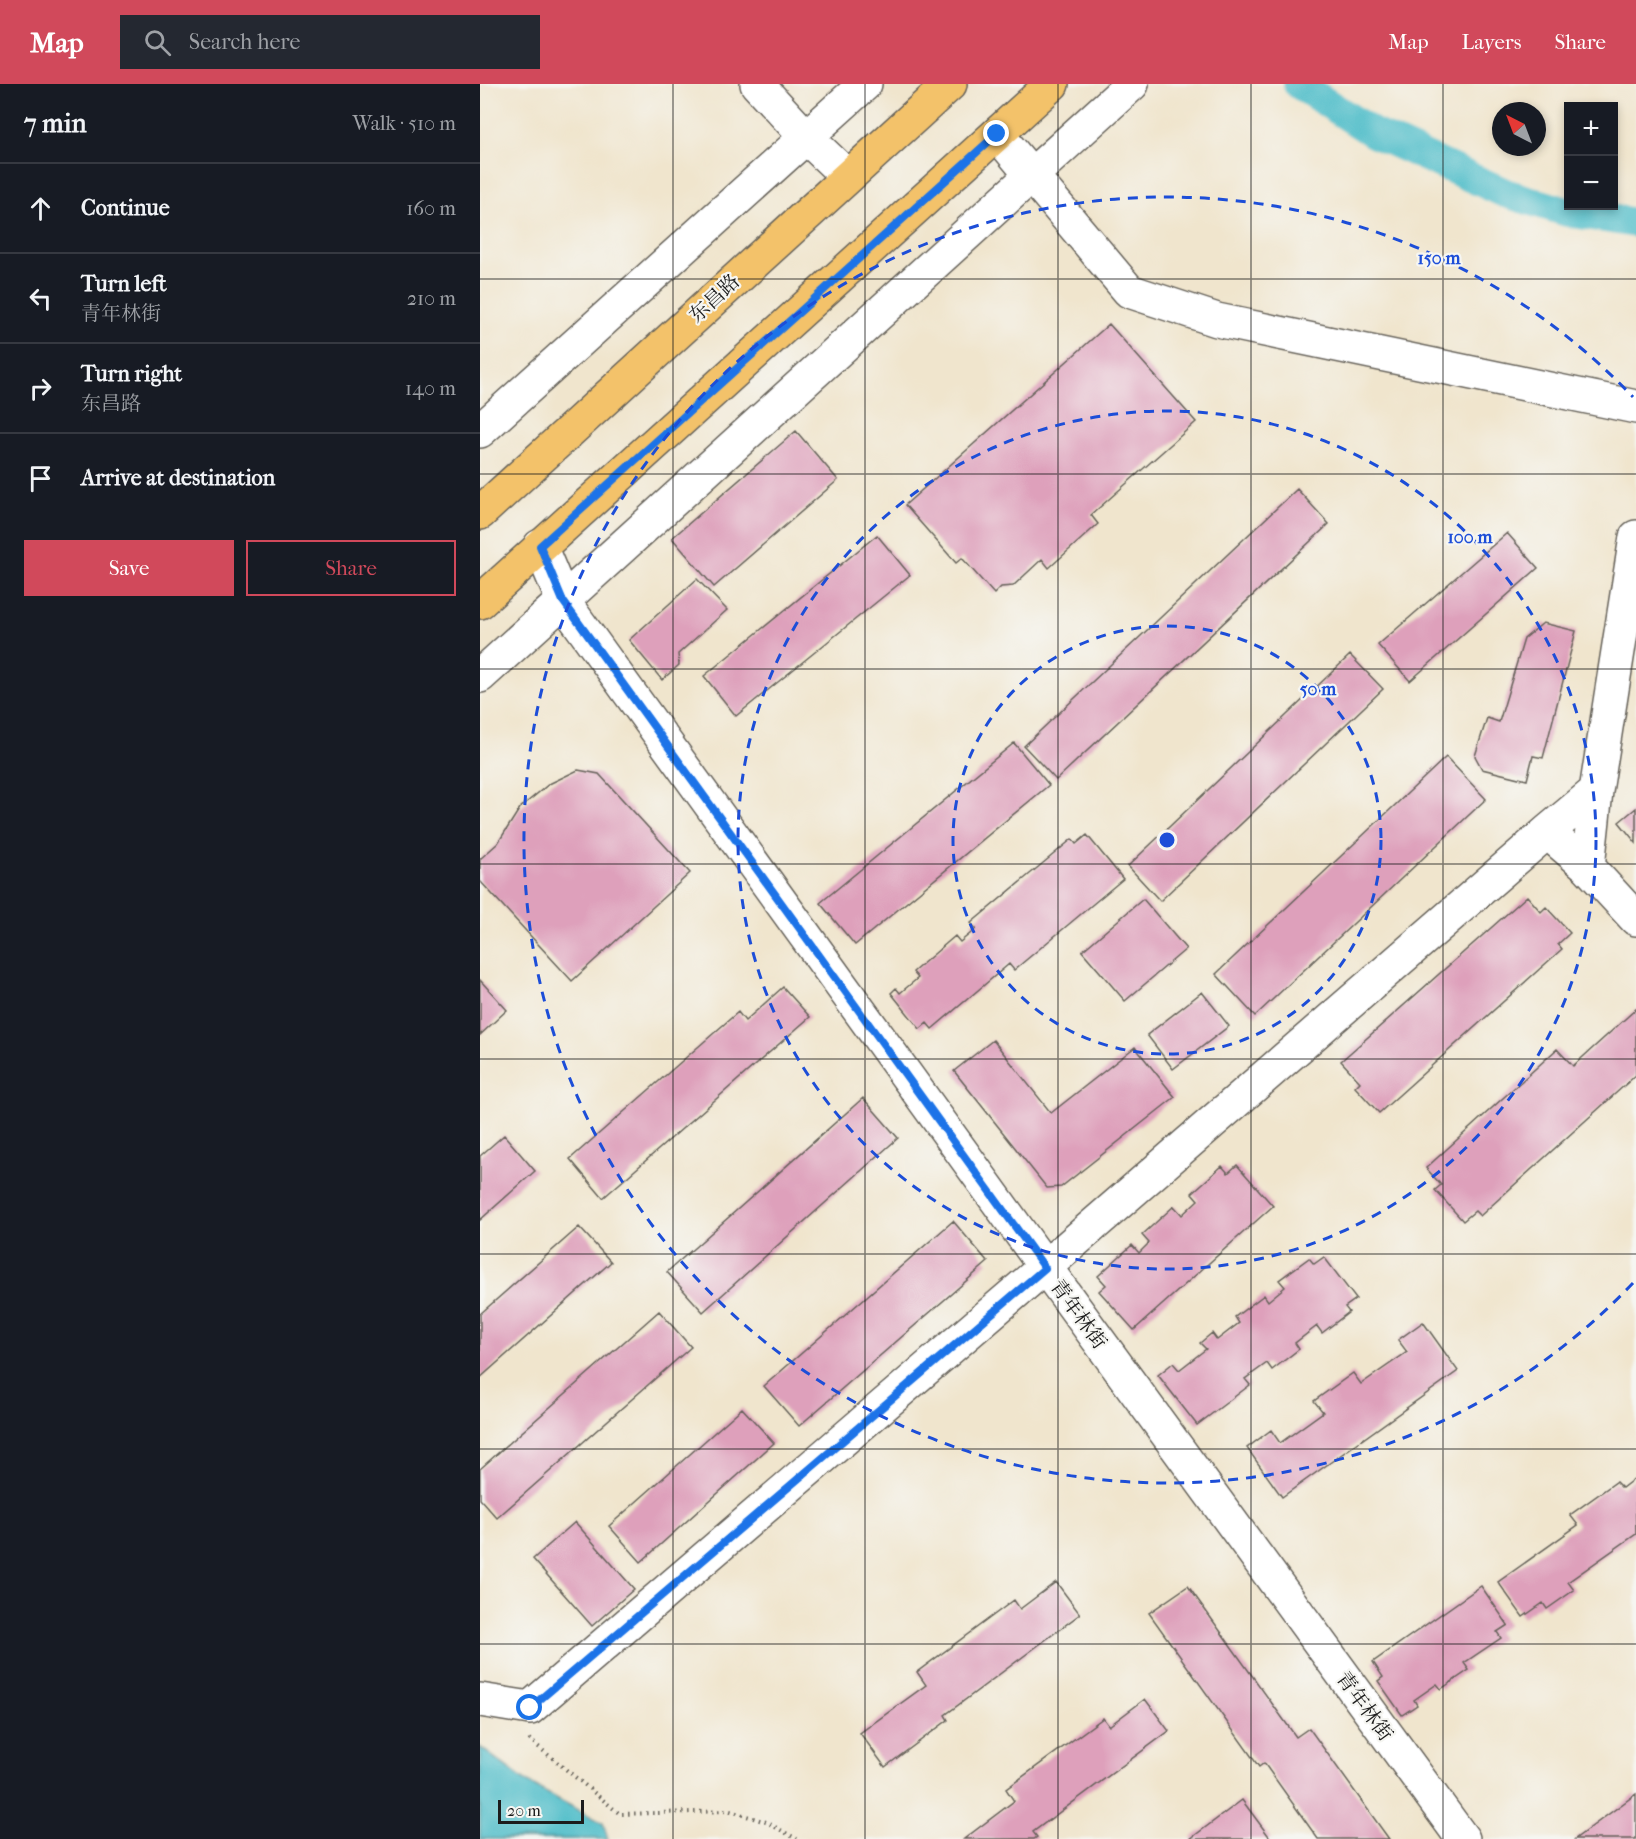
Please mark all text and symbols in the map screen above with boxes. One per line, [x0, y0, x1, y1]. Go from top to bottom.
search box [120, 15, 540, 69]
text: Map [30, 26, 84, 59]
icon: search [141, 26, 174, 59]
text: Search here [189, 29, 300, 55]
text: Map [1388, 30, 1429, 54]
text: Layers [1462, 30, 1521, 54]
text: Share [1554, 30, 1606, 54]
north arrow [1492, 102, 1546, 156]
map controls [1564, 102, 1618, 210]
button: + [1564, 102, 1618, 156]
text: 7 min [24, 108, 87, 139]
text: Walk · 510 m [352, 112, 456, 135]
route end [983, 120, 1009, 146]
button: − [1564, 156, 1618, 210]
icon: ahead [24, 192, 57, 225]
text: Continue [81, 195, 170, 221]
text: 160 m [406, 197, 456, 220]
text: 150 m [1418, 248, 1461, 269]
street label: 东昌路 [685, 269, 744, 327]
text: Turn left [81, 271, 167, 297]
icon: left [24, 282, 57, 315]
text: 210 m [407, 287, 456, 310]
text: 青年林街 [81, 302, 161, 325]
text: Turn right [81, 361, 182, 387]
icon: right [24, 372, 57, 405]
text: 140 m [405, 377, 456, 400]
text: 东昌路 [81, 392, 141, 415]
icon: arrive [24, 462, 57, 495]
text: Arrive at destination [81, 465, 275, 491]
text: 100 m [1447, 527, 1494, 548]
button: Save [24, 540, 234, 596]
button: Share [246, 540, 456, 596]
text: 50 m [1300, 679, 1337, 700]
centre of rings [1157, 830, 1177, 850]
street label: 青年林街 [1046, 1275, 1111, 1353]
street label: 青年林街 [1332, 1667, 1397, 1745]
route start [516, 1694, 542, 1720]
scale bar [498, 1797, 584, 1824]
text: 20 m [507, 1801, 541, 1820]

